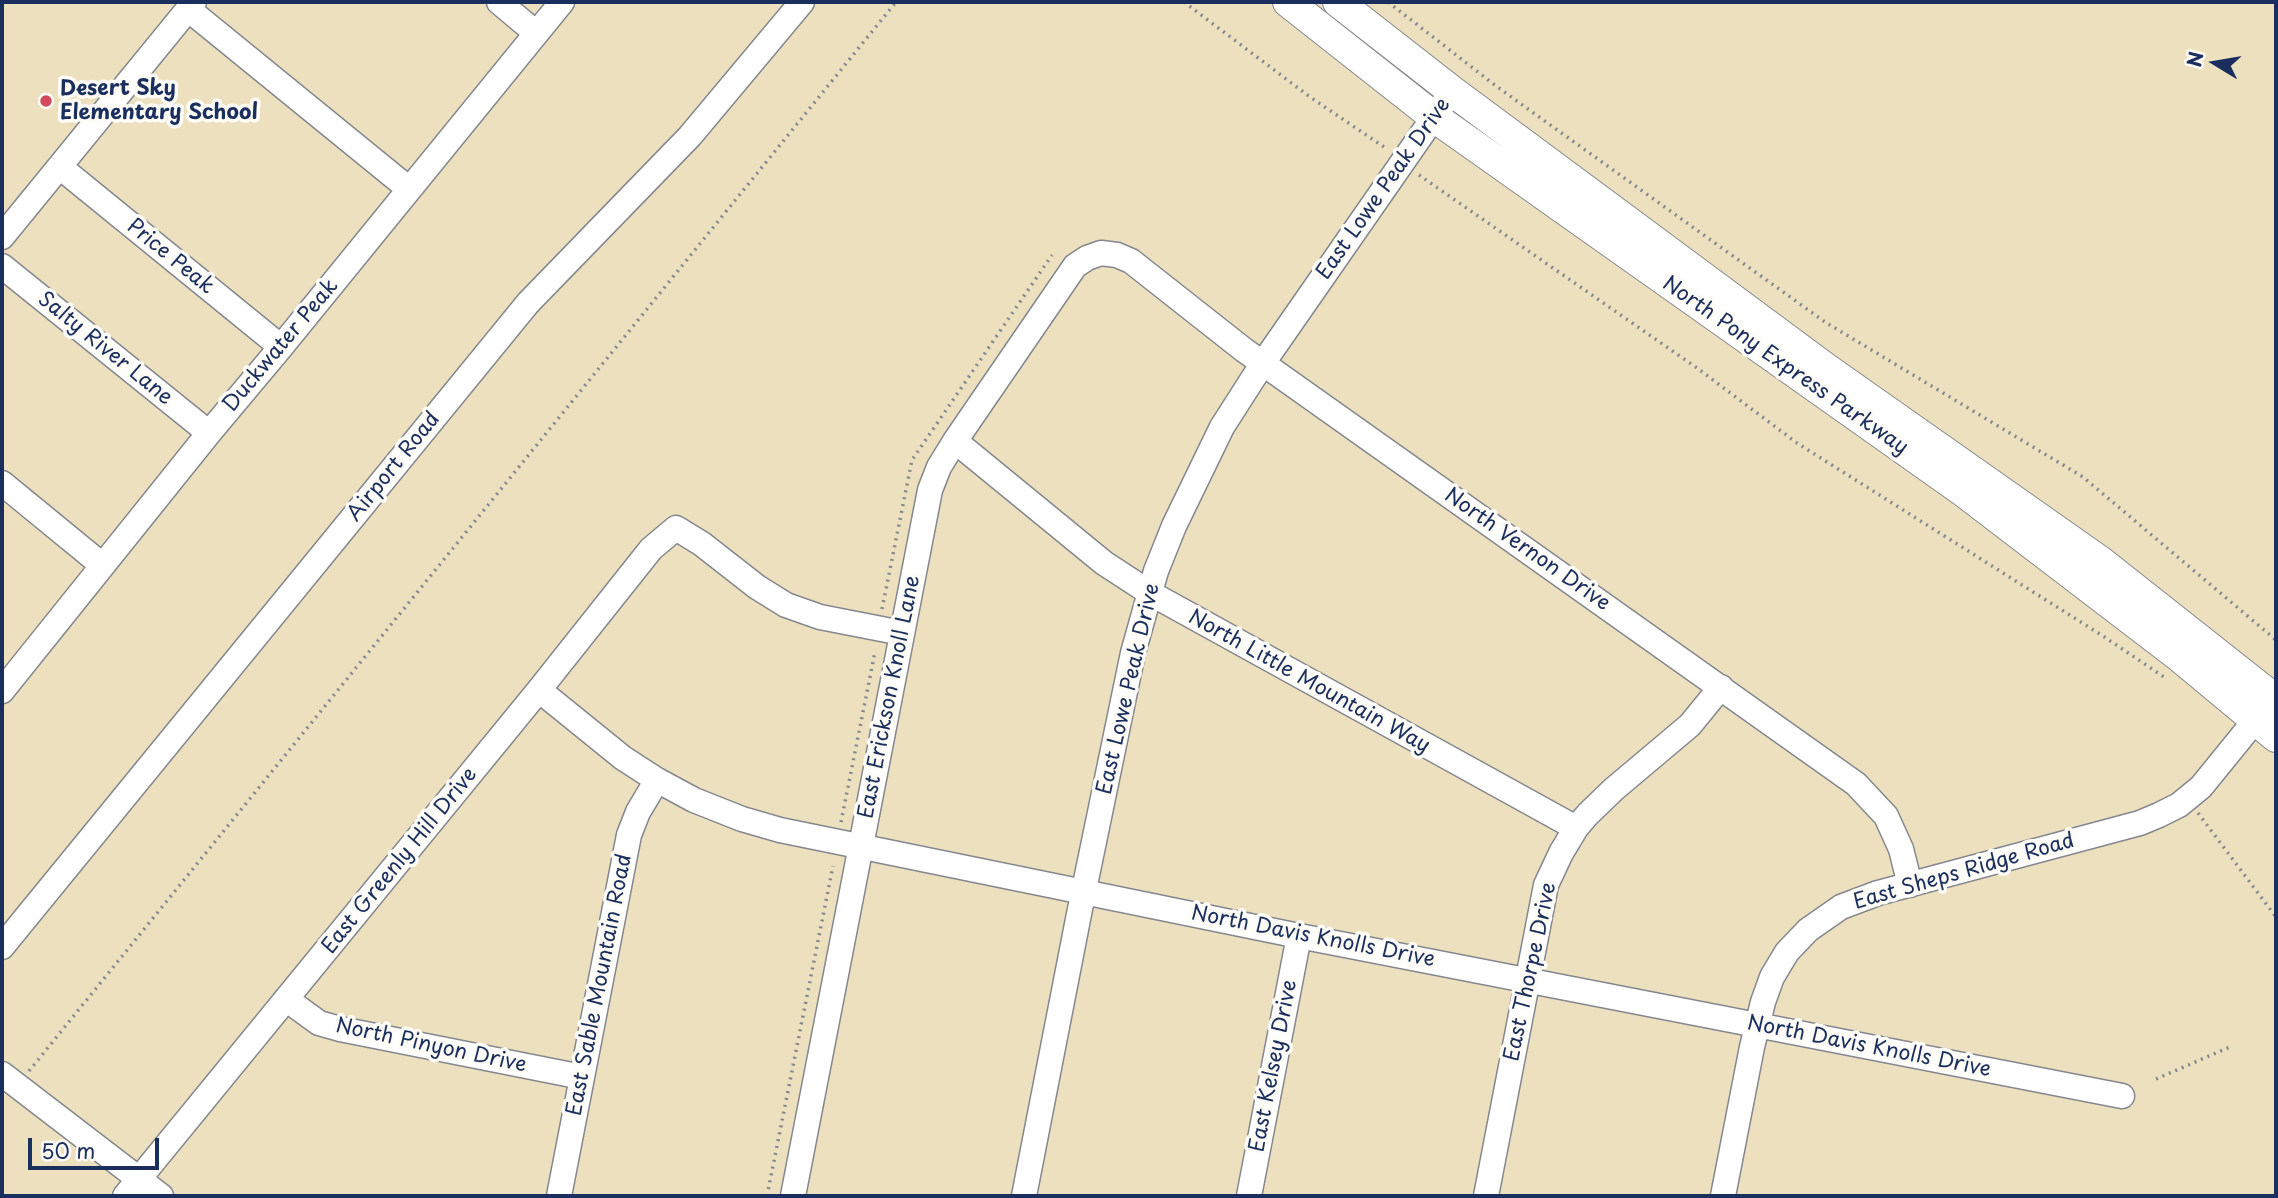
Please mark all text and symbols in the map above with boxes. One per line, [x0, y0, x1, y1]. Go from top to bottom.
north arrow [2180, 28, 2250, 98]
text: N [2179, 49, 2210, 69]
place label: Desert Sky Elementary School [60, 76, 258, 126]
marker: Desert Sky Elementary School [38, 93, 54, 109]
street label: East Lowe Peak Drive [1312, 93, 1456, 285]
street label: Price Peak [121, 214, 219, 300]
street label: North Pony Express Parkway [1657, 271, 1913, 461]
street label: Duckwater Peak [218, 274, 344, 418]
street label: Salty River Lane [33, 287, 177, 411]
street label: Airport Road [342, 407, 446, 527]
street label: North Vernon Drive [1439, 483, 1615, 617]
street label: East Erickson Knoll Lane [854, 573, 926, 821]
street label: East Lowe Peak Drive [1092, 581, 1166, 797]
street label: North Little Mountain Way [1184, 605, 1434, 759]
street label: East Greenly Hill Drive [317, 763, 483, 959]
street label: East Sheps Ridge Road [1851, 828, 2077, 916]
street label: East Sable Mountain Road [562, 852, 638, 1118]
street label: East Thorpe Drive [1500, 880, 1562, 1064]
street label: North Davis Knolls Drive [1189, 901, 1437, 973]
street label: East Kelsey Drive [1245, 978, 1303, 1154]
street label: North Davis Knolls Drive [1745, 1011, 1993, 1083]
street label: North Pinyon Drive [333, 1013, 529, 1079]
scale bar [32, 1124, 163, 1168]
text: 50 m [41, 1134, 95, 1166]

